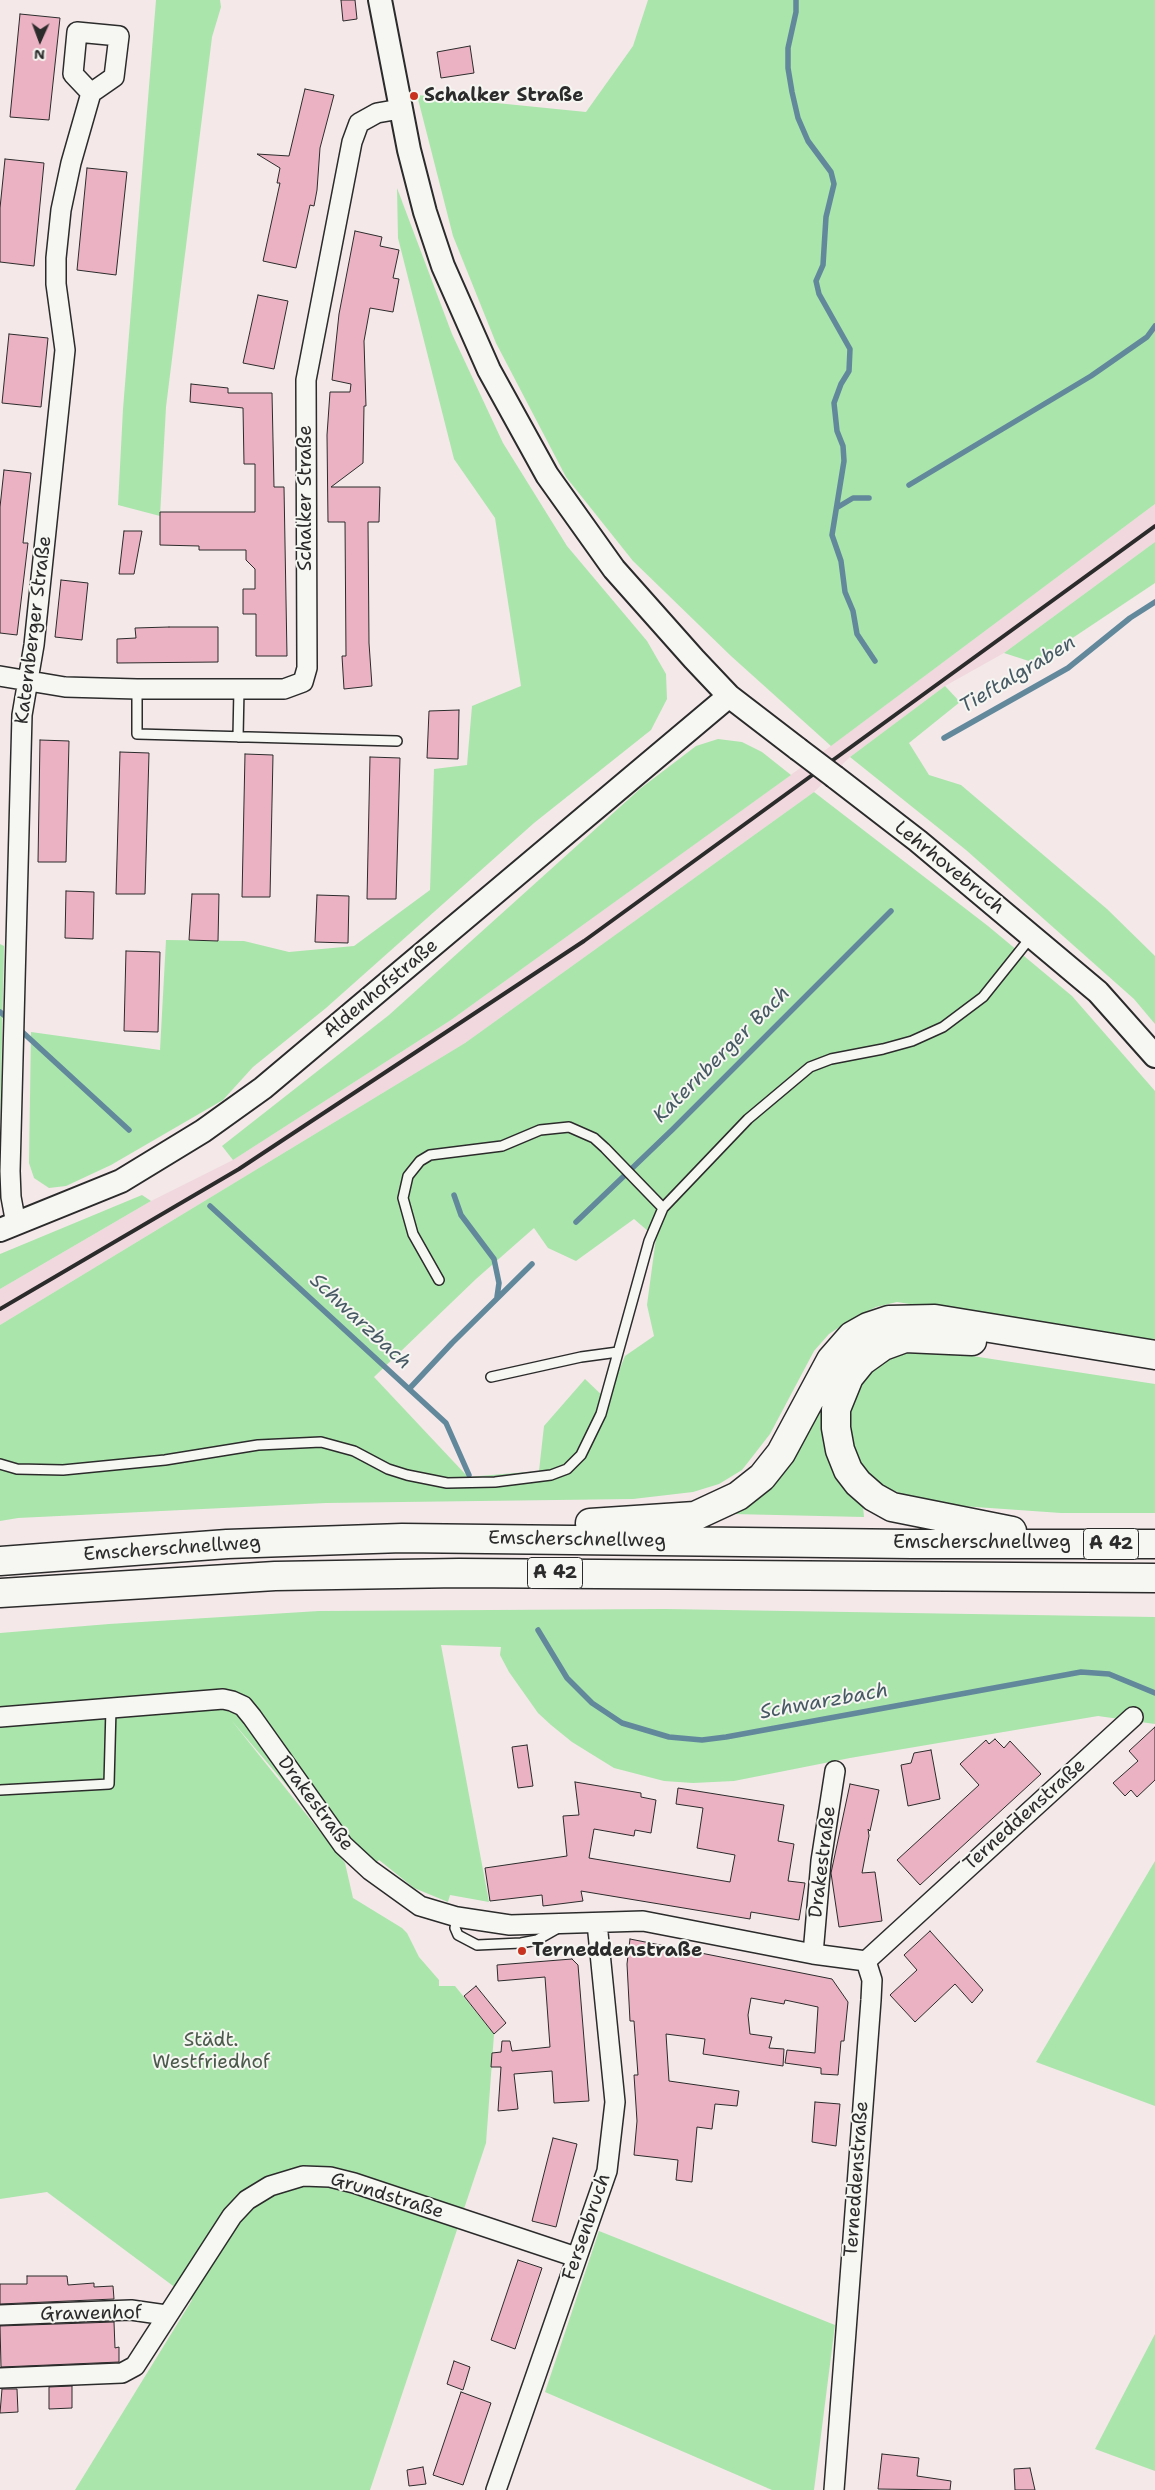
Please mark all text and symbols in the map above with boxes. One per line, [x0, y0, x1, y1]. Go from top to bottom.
north arrow [15, 15, 65, 65]
text: N [34, 46, 45, 64]
place label: Schalker Straße [424, 85, 584, 107]
marker: Schalker Straße [408, 90, 420, 102]
street label: Schalker Straße [295, 425, 317, 571]
street label: Katernberger Straße [11, 534, 57, 726]
water label: Tieftalgraben [956, 631, 1080, 719]
street label: Lehrhovebruch [889, 817, 1009, 919]
street label: Aldenhofstraße [319, 935, 443, 1043]
water label: Katernberger Bach [649, 982, 795, 1128]
water label: Schwarzbach [304, 1269, 416, 1375]
street label: Emscherschnellweg [488, 1527, 666, 1553]
road number: A 42 [1084, 1528, 1138, 1560]
street label: Emscherschnellweg [83, 1531, 261, 1567]
street label: Emscherschnellweg [893, 1532, 1071, 1554]
road number: A 42 [528, 1558, 582, 1589]
water label: Schwarzbach [758, 1679, 890, 1725]
street label: Drakestraße [272, 1752, 358, 1856]
street label: Terneddenstraße [959, 1754, 1091, 1876]
street label: Drakestraße [805, 1805, 841, 1919]
place label: Terneddenstraße [532, 1940, 702, 1962]
marker: Terneddenstraße [516, 1945, 528, 1957]
park label: Städt. Westfriedhof [152, 2030, 270, 2074]
street label: Terneddenstraße [840, 2100, 874, 2258]
street label: Grundstraße [328, 2168, 446, 2224]
street label: Fersenbruch [558, 2171, 616, 2283]
street label: Grawenhof [40, 2302, 142, 2326]

